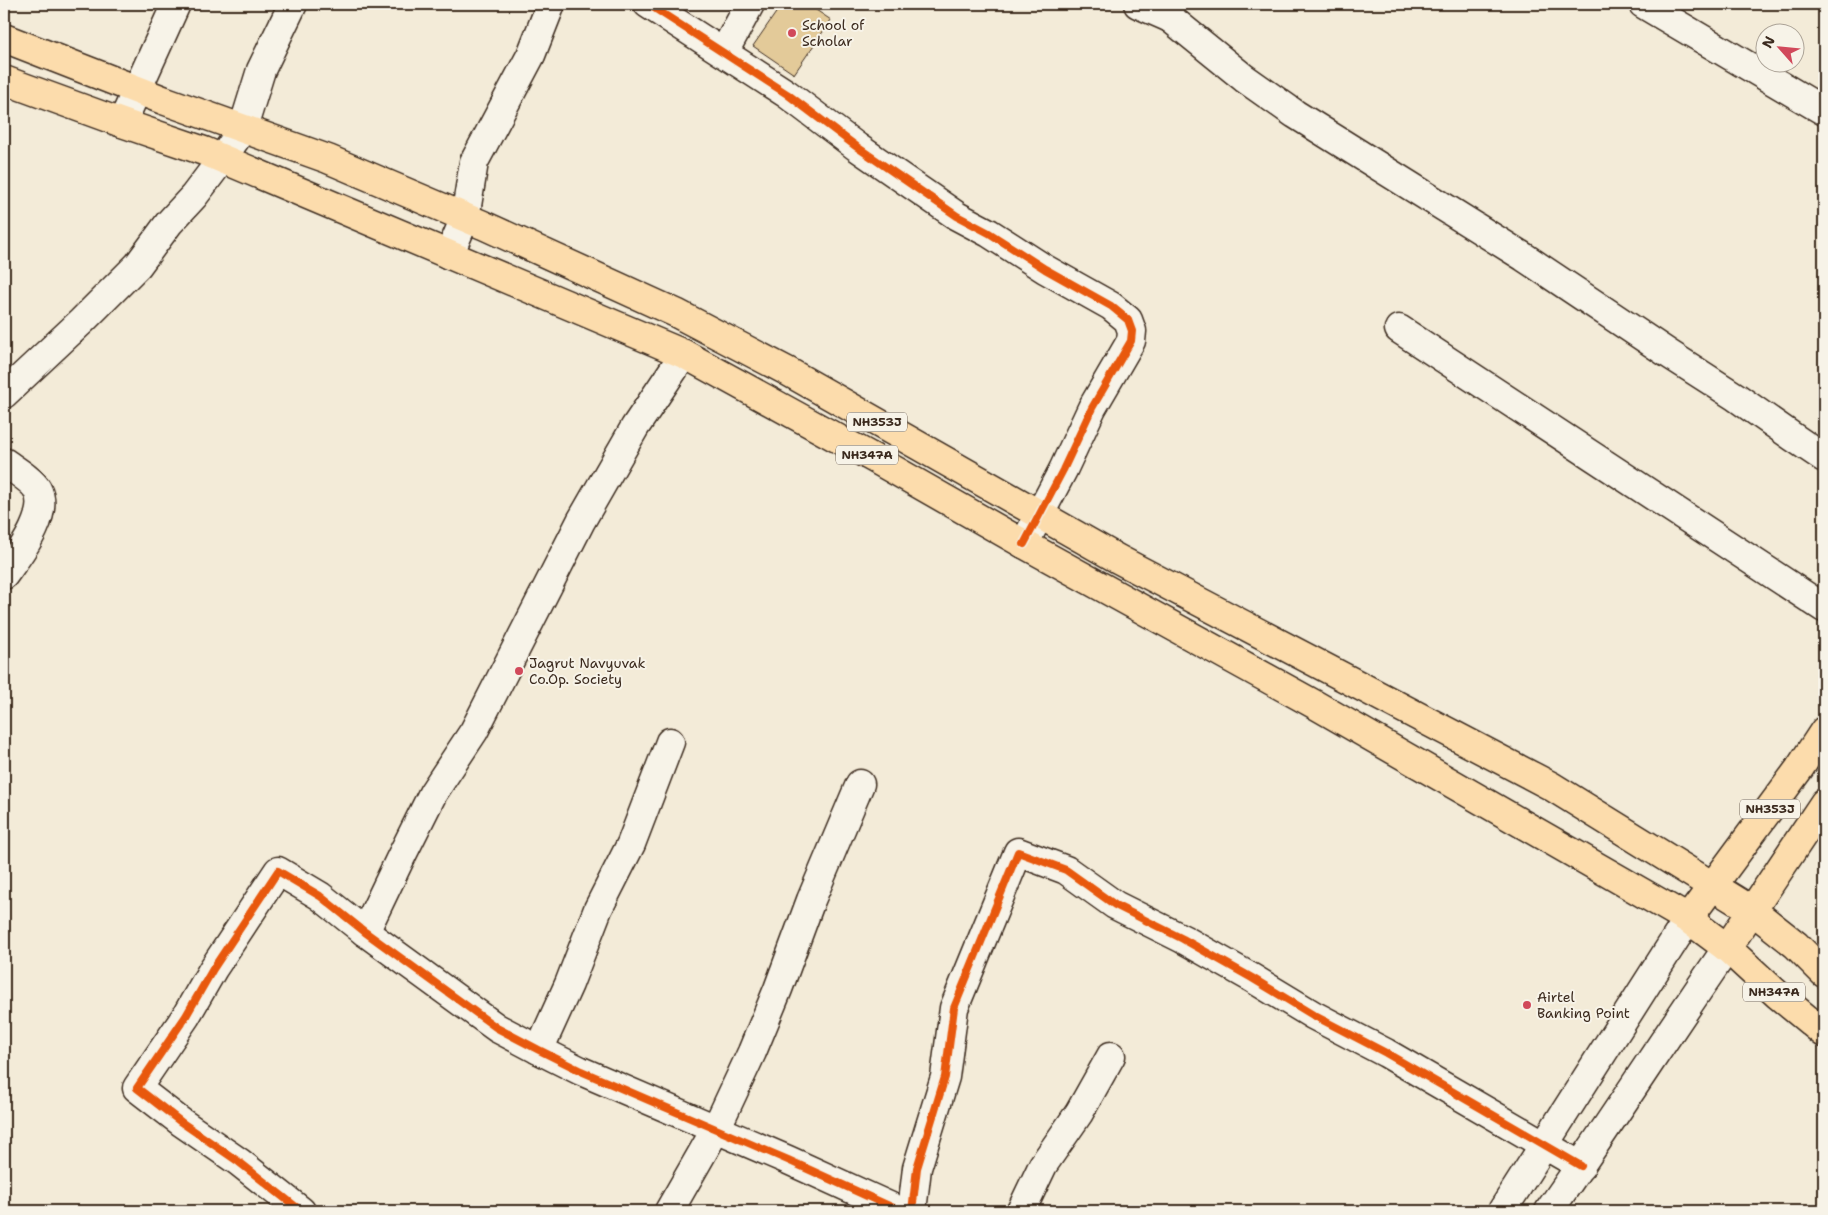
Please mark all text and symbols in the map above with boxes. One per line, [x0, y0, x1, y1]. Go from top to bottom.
place label: School of Scholar [802, 16, 865, 50]
north arrow [1756, 22, 1806, 72]
marker: School of Scholar [786, 27, 798, 39]
text: N [1758, 33, 1779, 51]
road number: NH353J [847, 412, 907, 432]
road number: NH347A [836, 446, 898, 464]
place label: Jagrut Navyuvak Co.Op. Society [529, 654, 646, 688]
marker: Jagrut Navyuvak Co.Op. Society [513, 665, 525, 677]
road number: NH353J [1740, 800, 1800, 819]
road number: NH347A [1743, 982, 1805, 1002]
place label: Airtel Banking Point [1537, 988, 1630, 1022]
marker: Airtel Banking Point [1521, 999, 1533, 1011]

